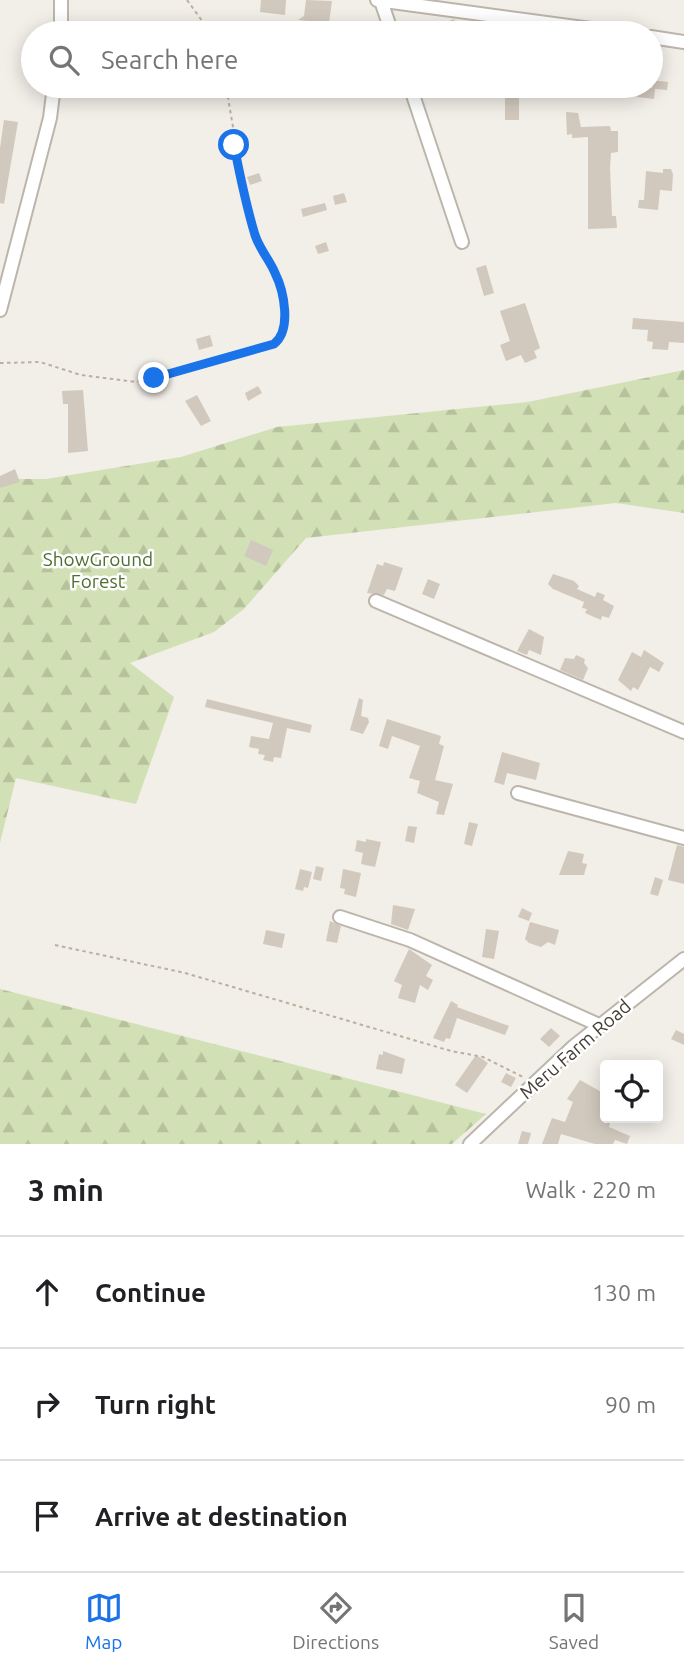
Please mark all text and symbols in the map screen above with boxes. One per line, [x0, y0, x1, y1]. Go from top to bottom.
search box [21, 21, 663, 98]
icon: search [45, 41, 83, 79]
text: Search here [101, 45, 238, 74]
route start [218, 129, 249, 160]
route end [138, 362, 169, 393]
park label: ShowGround Forest [43, 548, 153, 592]
street label: Meru Farm Road [515, 995, 635, 1103]
map controls [600, 1060, 663, 1123]
button: locate [600, 1060, 663, 1123]
text: 3 min [28, 1173, 104, 1207]
text: Walk · 220 m [525, 1177, 656, 1202]
icon: ahead [28, 1273, 66, 1311]
text: Continue [95, 1278, 206, 1307]
text: 130 m [592, 1280, 656, 1305]
icon: right [28, 1385, 66, 1423]
text: Turn right [95, 1390, 216, 1419]
text: 90 m [605, 1392, 656, 1417]
icon: arrive [28, 1497, 66, 1535]
text: Arrive at destination [95, 1502, 348, 1531]
tab: Map [85, 1589, 123, 1653]
tab: Directions [292, 1589, 379, 1653]
tab: Saved [549, 1589, 599, 1653]

